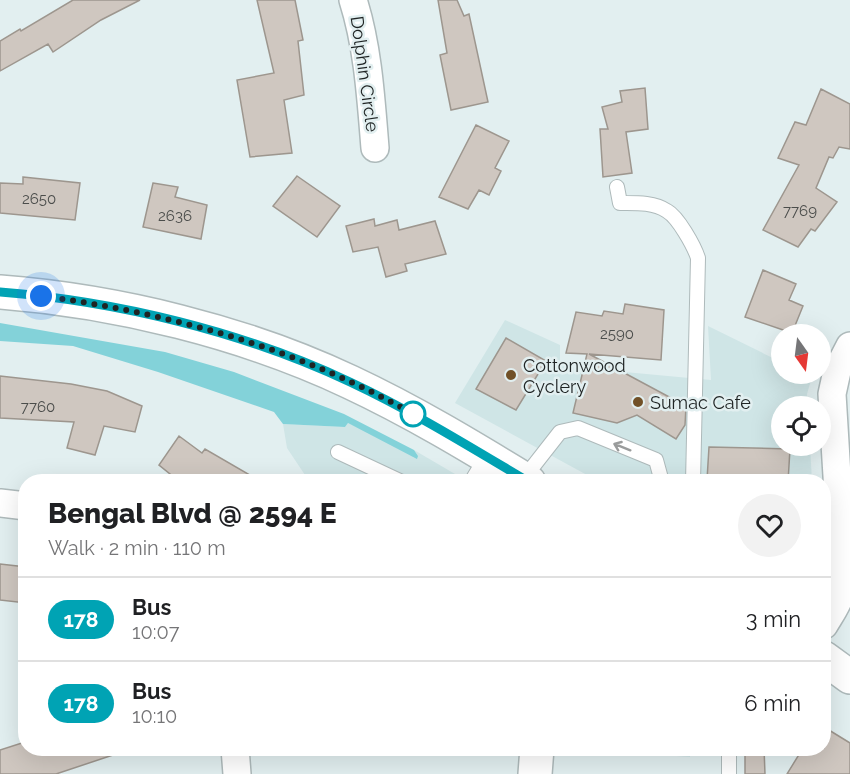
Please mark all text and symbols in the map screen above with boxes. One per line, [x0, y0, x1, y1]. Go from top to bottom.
street label: Dolphin Circle [346, 15, 384, 134]
house number: 2650 [22, 190, 56, 208]
house number: 7769 [783, 202, 817, 220]
house number: 2636 [158, 207, 192, 225]
your location [26, 281, 56, 311]
north arrow [771, 324, 831, 384]
map controls [771, 324, 831, 456]
house number: 2590 [600, 325, 634, 343]
place label: Cottonwood Cyclery [523, 355, 626, 397]
marker: Cottonwood Cyclery [504, 368, 518, 382]
place label: Sumac Cafe [650, 392, 751, 413]
marker: Sumac Cafe [631, 395, 645, 409]
button: locate [771, 396, 831, 456]
house number: 7760 [21, 398, 55, 416]
unlabelled marker [400, 401, 426, 427]
one-way arrow [614, 441, 632, 452]
button: heart [738, 494, 801, 557]
text: Bengal Blvd @ 2594 E [48, 497, 336, 530]
text: Walk · 2 min · 110 m [48, 536, 226, 560]
text: Bus [132, 594, 171, 620]
text: 3 min [746, 606, 801, 632]
text: 178 [64, 607, 98, 632]
text: 10:07 [132, 620, 179, 644]
text: Bus [132, 678, 171, 704]
text: 6 min [744, 690, 801, 716]
text: 178 [64, 691, 98, 716]
text: 10:10 [132, 704, 177, 728]

